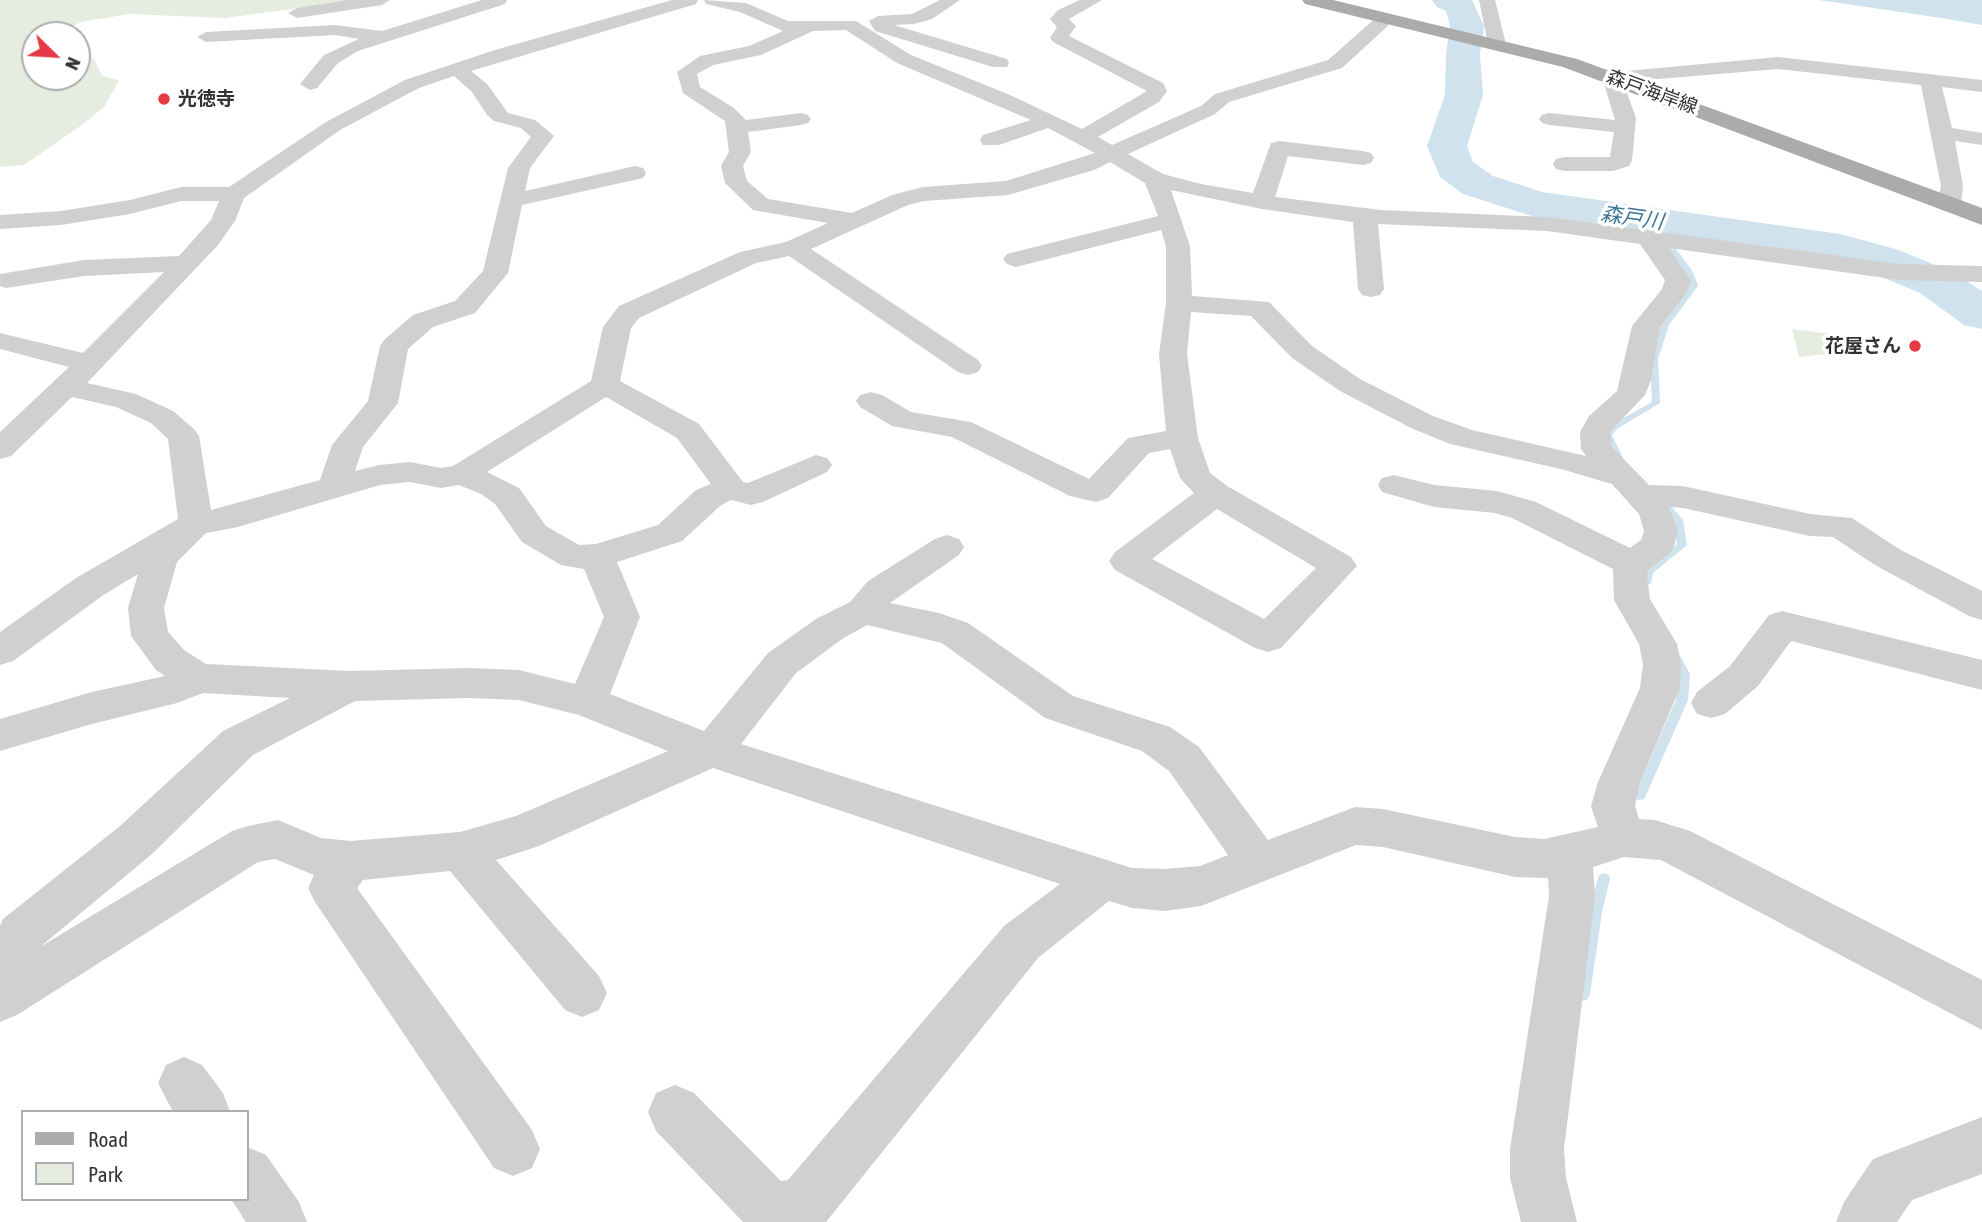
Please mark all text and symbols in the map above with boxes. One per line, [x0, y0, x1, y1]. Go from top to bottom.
north arrow [21, 21, 91, 91]
text: N [61, 54, 86, 73]
street label: 森戸海岸線 [1603, 65, 1701, 119]
place label: 光徳寺 [178, 88, 235, 110]
marker: 光徳寺 [156, 91, 172, 107]
water label: 森戸川 [1599, 201, 1665, 235]
place label: 花屋さん [1825, 335, 1901, 357]
marker: 花屋さん [1907, 338, 1923, 354]
legend [21, 1110, 248, 1201]
text: Road [88, 1127, 128, 1151]
text: Park [88, 1162, 123, 1186]

